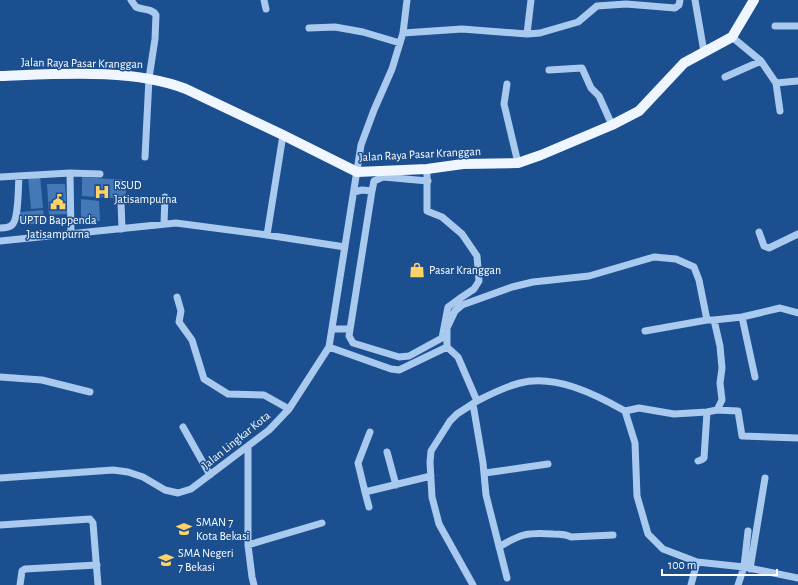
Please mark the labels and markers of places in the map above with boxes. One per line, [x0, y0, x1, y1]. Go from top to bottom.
place label: RSUD Jatisampurna [114, 179, 177, 205]
hospital icon: RSUD Jatisampurna [93, 183, 111, 201]
public building icon: UPTD Bappenda Jatisampurna [49, 193, 67, 211]
place label: UPTD Bappenda Jatisampurna [19, 214, 97, 240]
shop icon: Pasar Kranggan [408, 261, 426, 279]
place label: Pasar Kranggan [429, 264, 501, 276]
place label: SMAN 7 Kota Bekasi [196, 516, 250, 542]
school or university icon: SMAN 7 Kota Bekasi [175, 520, 193, 538]
place label: SMA Negeri 7 Bekasi [178, 547, 234, 573]
school or university icon: SMA Negeri 7 Bekasi [157, 551, 175, 569]

